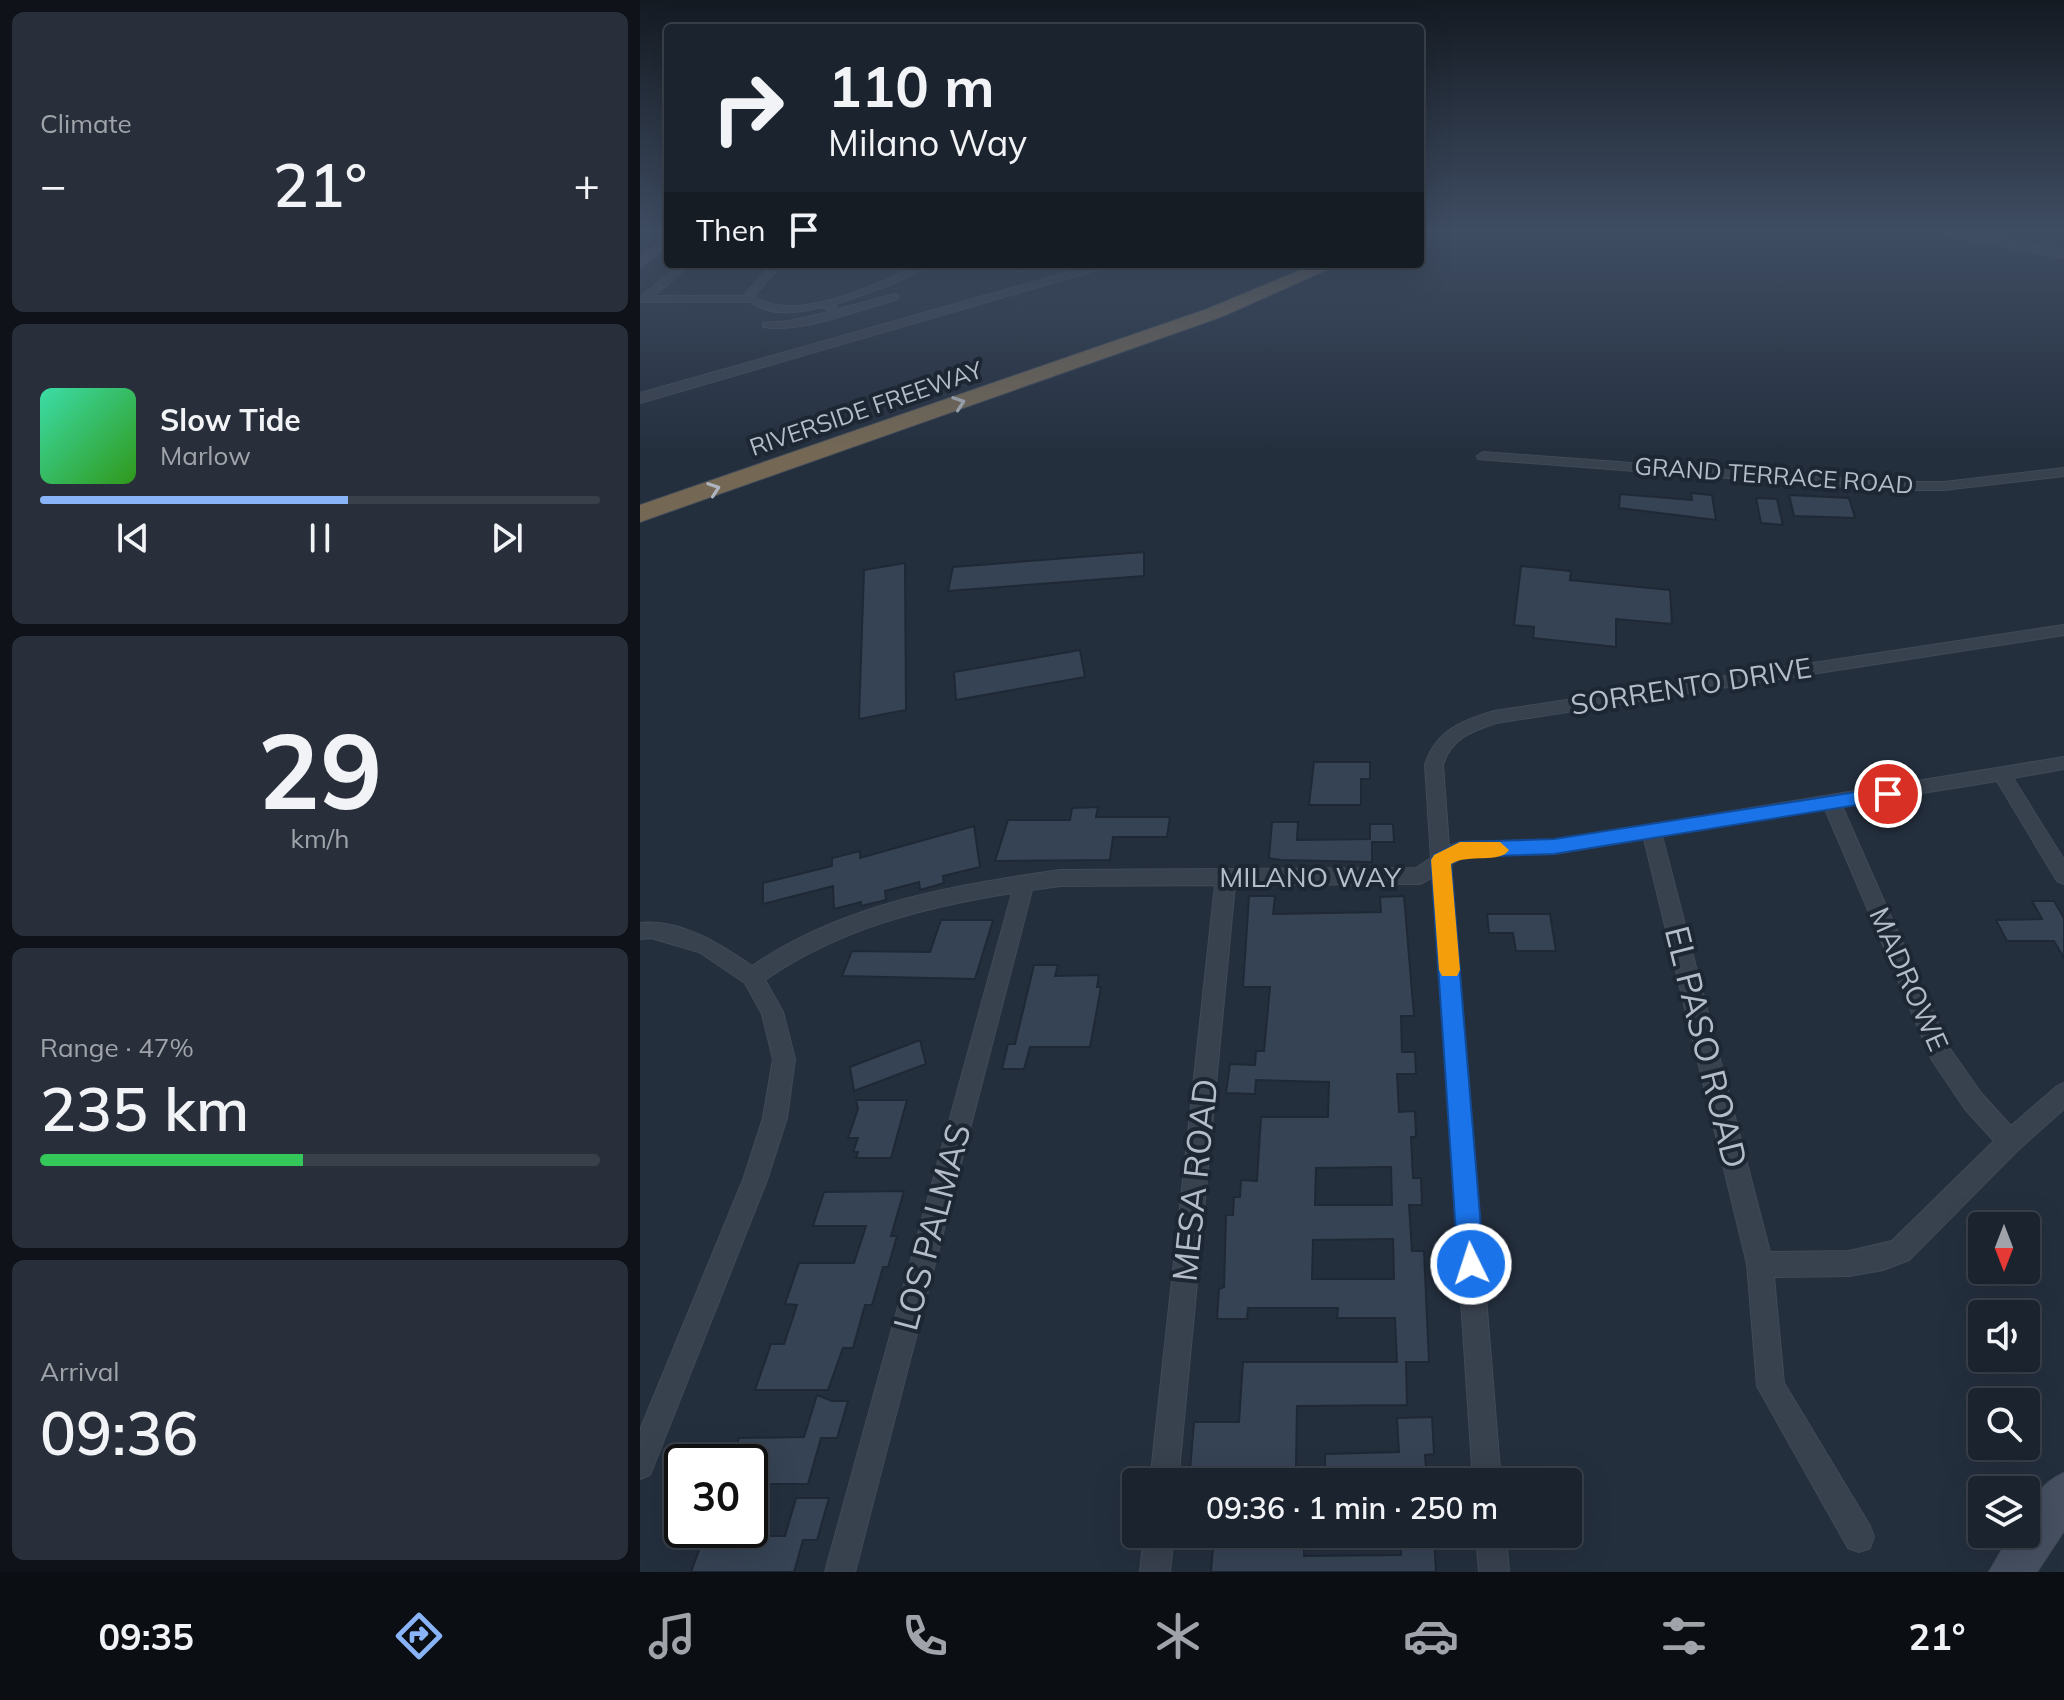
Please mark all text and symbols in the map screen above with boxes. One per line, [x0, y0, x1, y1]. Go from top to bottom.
text: 110 m [828, 51, 995, 121]
icon: right [696, 56, 800, 160]
text: Climate [40, 107, 132, 140]
text: Milano Way [828, 120, 1027, 165]
text: 21° [273, 147, 367, 222]
text: − [40, 157, 66, 212]
text: + [574, 157, 600, 212]
icon: arrive [782, 208, 826, 252]
text: Then [696, 211, 766, 249]
street label: RIVERSIDE FREEWAY [745, 354, 986, 462]
one-way arrow [952, 397, 966, 413]
text: Slow Tide [160, 401, 301, 439]
text: Marlow [160, 439, 251, 472]
street label: GRAND TERRACE ROAD [1634, 450, 1915, 500]
one-way arrow [706, 483, 720, 499]
icon: previous [111, 516, 155, 560]
icon: pause [298, 516, 342, 560]
icon: next [485, 516, 529, 560]
street label: SORRENTO DRIVE [1568, 649, 1814, 722]
text: 29 [258, 704, 382, 835]
pin [1854, 760, 1922, 828]
icon: arrive [1866, 772, 1910, 816]
text: km/h [291, 822, 349, 855]
street label: MILANO WAY [1219, 859, 1402, 894]
street label: MADROWE [1862, 902, 1957, 1056]
street label: EL PASO ROAD [1656, 921, 1757, 1172]
text: Range · 47% [40, 1031, 194, 1064]
text: 235 km [40, 1071, 249, 1146]
street label: MESA ROAD [1162, 1077, 1227, 1283]
street label: LOS PALMAS [883, 1119, 980, 1335]
north arrow [1968, 1212, 2040, 1284]
map controls [1968, 1212, 2040, 1548]
position arrow [1429, 1222, 1513, 1306]
button: sound [1968, 1300, 2040, 1372]
text: Arrival [40, 1355, 120, 1388]
button: search [1968, 1388, 2040, 1460]
text: 09:36 [40, 1395, 198, 1470]
speed limit sign: 30 [664, 1444, 768, 1548]
button: layers [1968, 1476, 2040, 1548]
text: 09:36 · 1 min · 250 m [1206, 1489, 1498, 1527]
icon: directions [391, 1608, 447, 1664]
icon: music [644, 1608, 700, 1664]
icon: phone [897, 1608, 953, 1664]
icon: climate [1150, 1608, 1206, 1664]
icon: car [1403, 1608, 1459, 1664]
icon: filters [1656, 1608, 1712, 1664]
text: 09:35 [98, 1614, 194, 1659]
text: 21° [1909, 1614, 1965, 1659]

